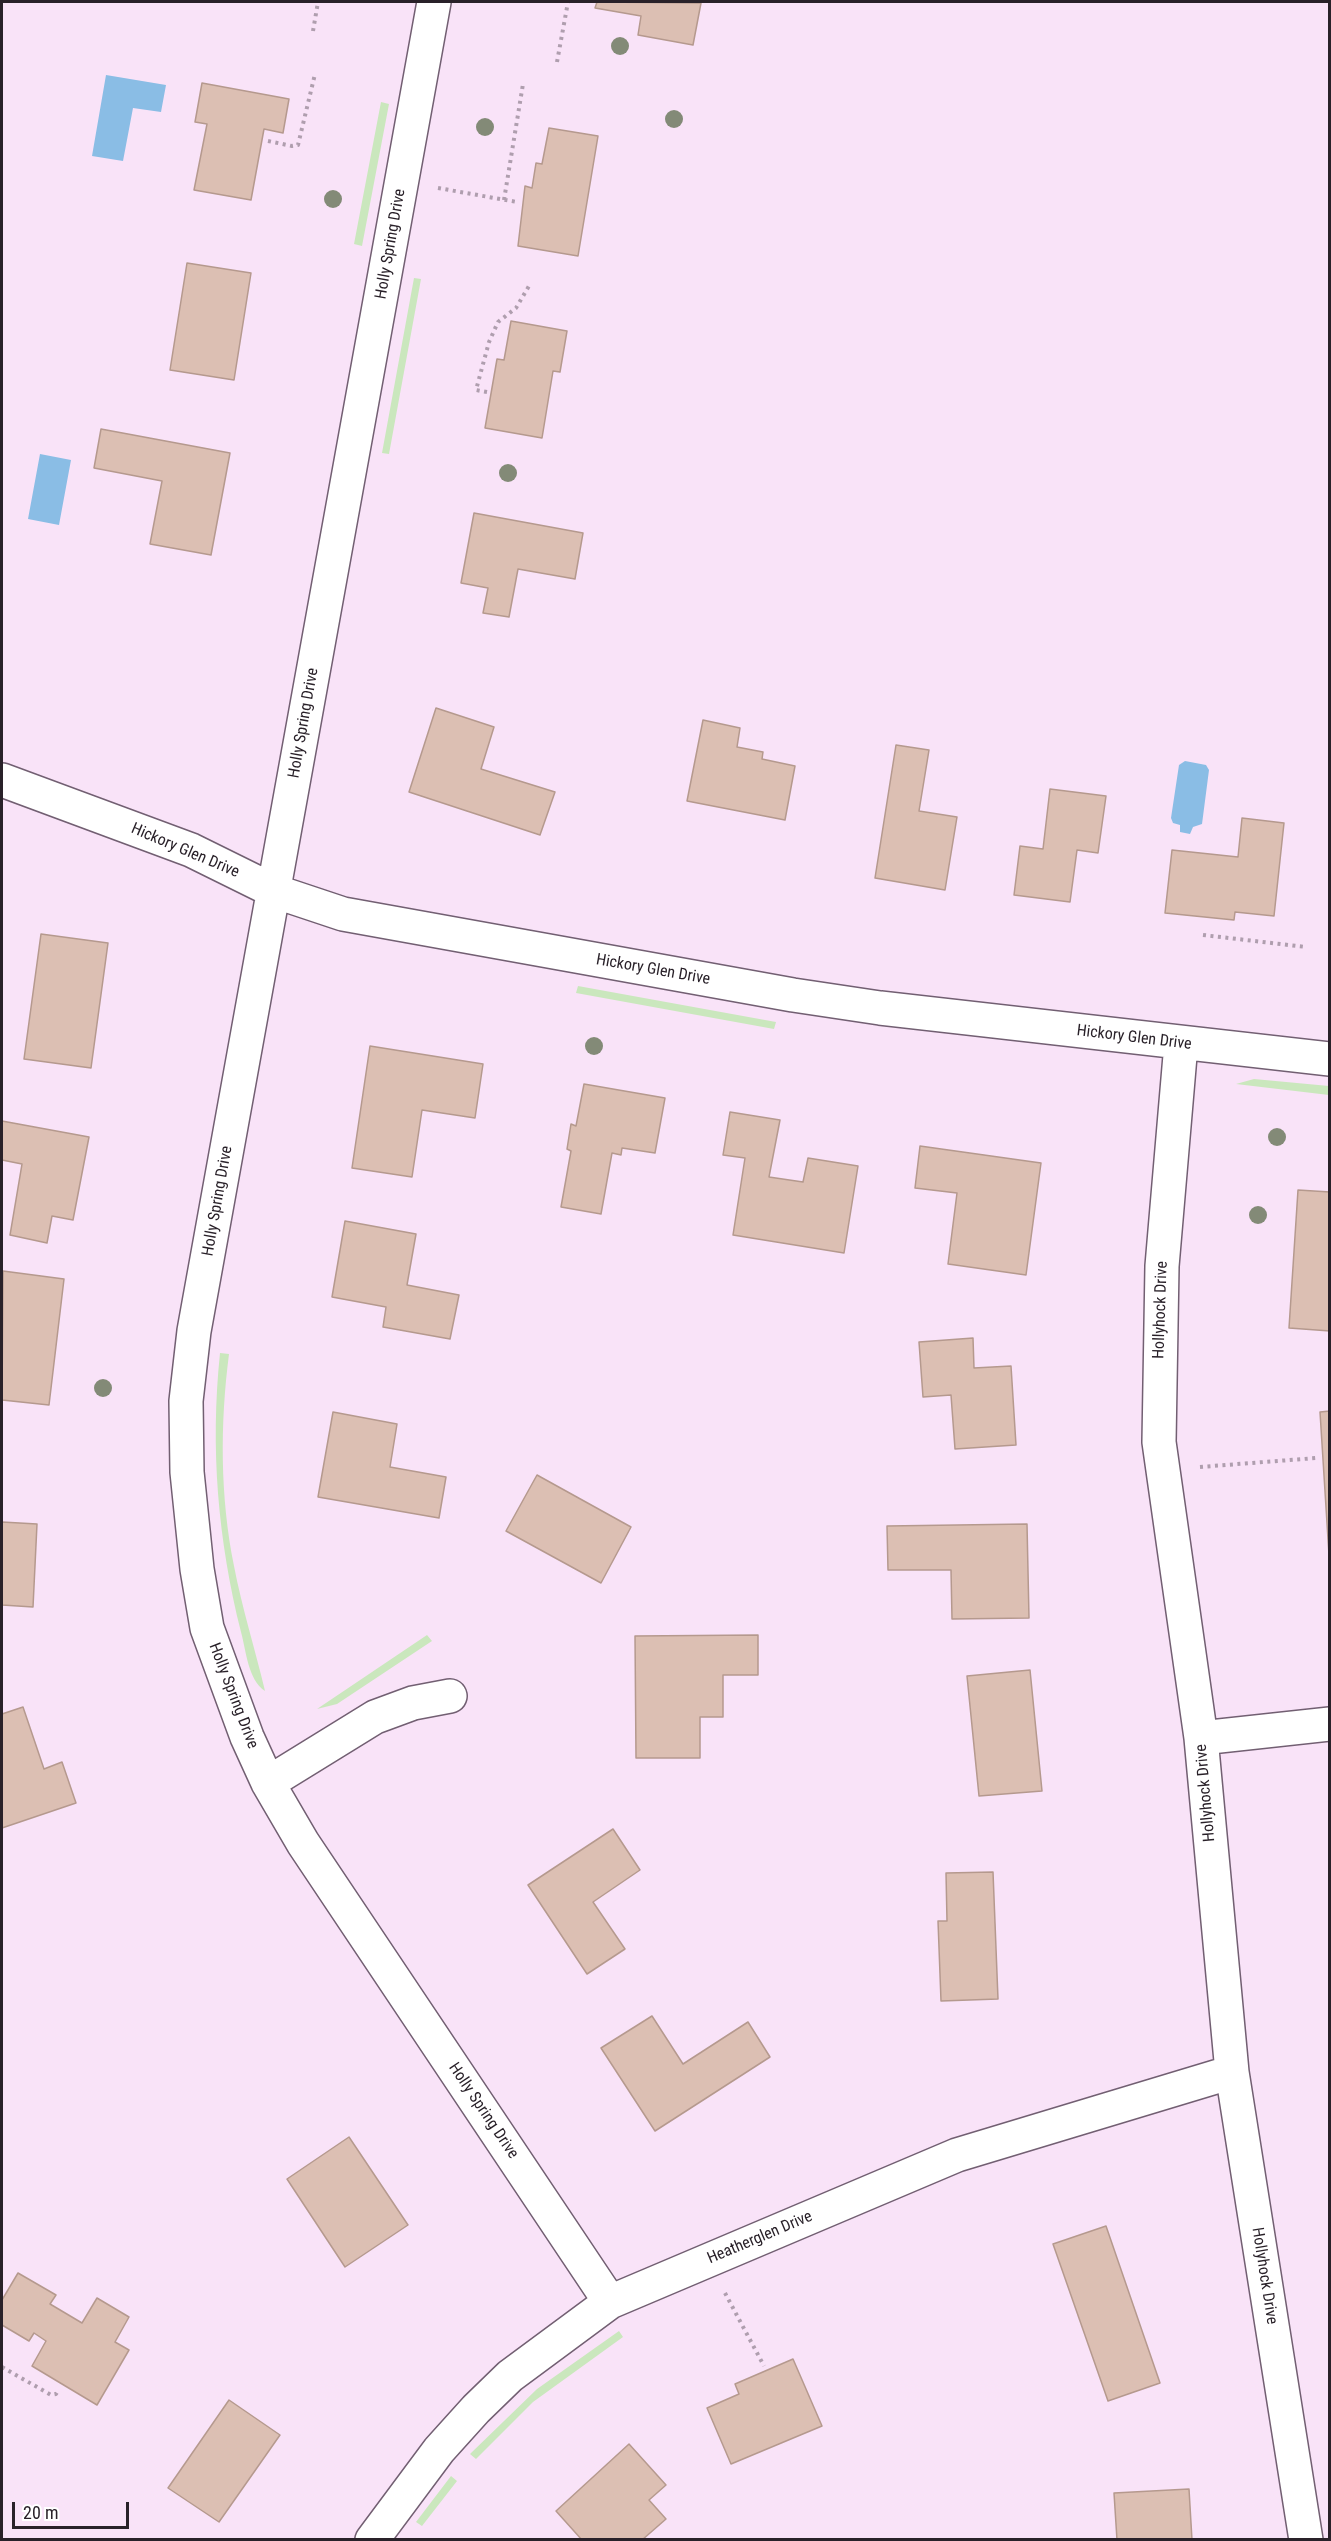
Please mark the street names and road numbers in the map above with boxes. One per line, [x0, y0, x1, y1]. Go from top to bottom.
street label: Holly Spring Drive [372, 187, 410, 301]
street label: Holly Spring Drive [285, 666, 323, 780]
street label: Hickory Glen Drive [128, 820, 242, 882]
street label: Hickory Glen Drive [594, 951, 712, 989]
street label: Hickory Glen Drive [1075, 1021, 1193, 1055]
street label: Holly Spring Drive [199, 1144, 237, 1258]
street label: Hollyhock Drive [1150, 1261, 1172, 1359]
street label: Holly Spring Drive [204, 1640, 262, 1752]
street label: Hollyhock Drive [1192, 1743, 1220, 1843]
street label: Holly Spring Drive [444, 2059, 522, 2163]
street label: Heatherglen Drive [705, 2207, 815, 2269]
street label: Hollyhock Drive [1247, 2226, 1281, 2326]

